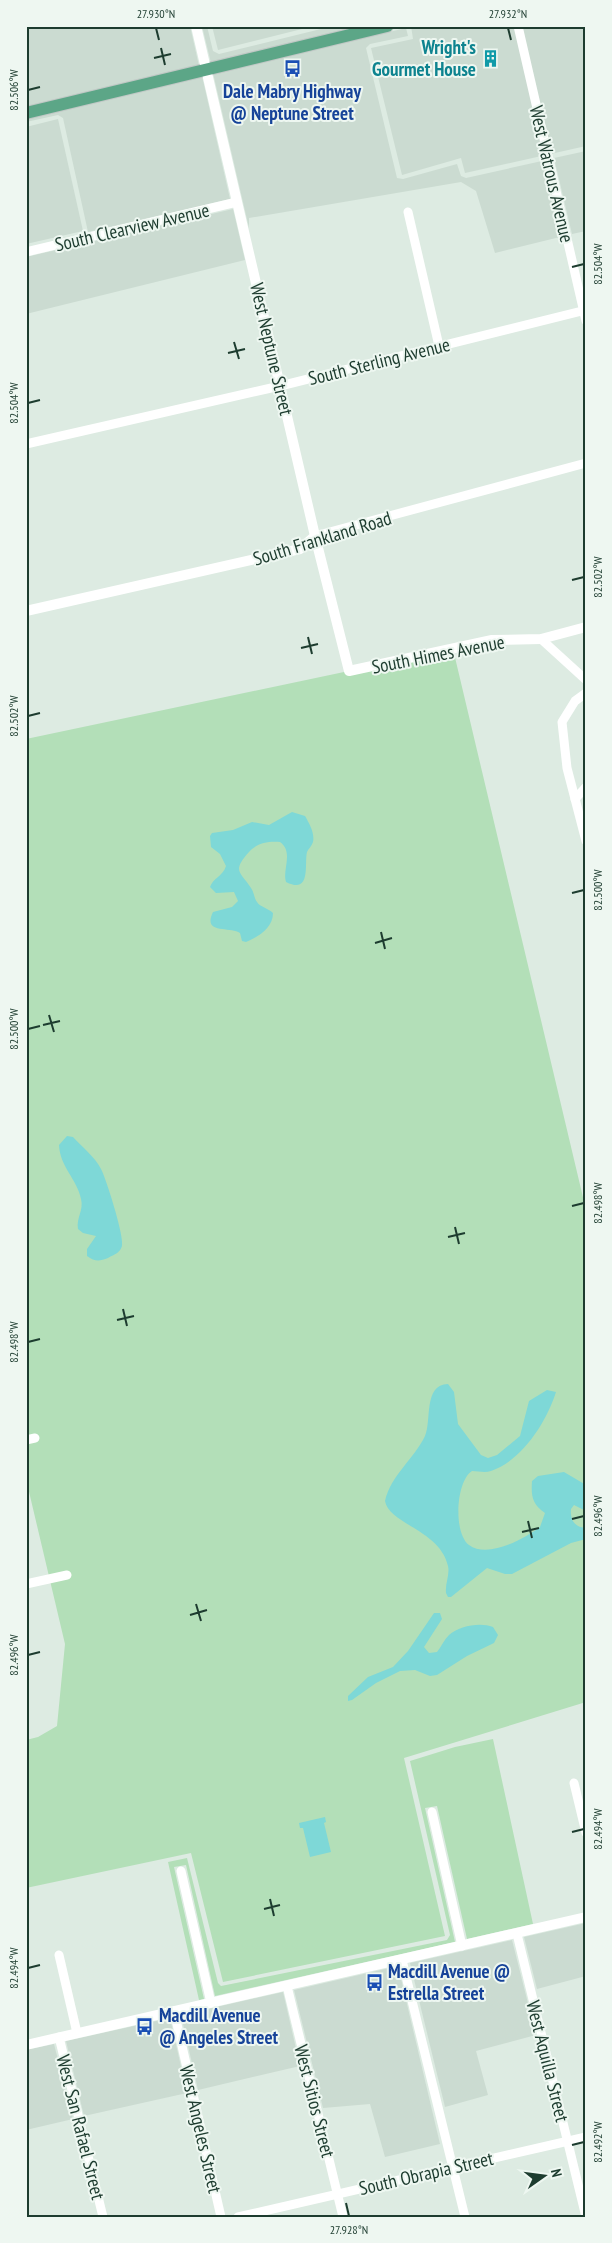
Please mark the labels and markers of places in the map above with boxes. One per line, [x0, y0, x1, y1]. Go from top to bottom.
place label: Wright's Gourmet House [372, 35, 476, 81]
building icon: Wright's Gourmet House [480, 48, 500, 68]
bus stop icon: Dale Mabry Highway @ Neptune Street [282, 58, 302, 78]
place label: Dale Mabry Highway @ Neptune Street [223, 79, 361, 125]
place label: Macdill Avenue @ Estrella Street [388, 1959, 510, 2005]
bus stop icon: Macdill Avenue @ Estrella Street [364, 1972, 384, 1992]
place label: Macdill Avenue @ Angeles Street [159, 2003, 279, 2049]
bus stop icon: Macdill Avenue @ Angeles Street [135, 2016, 155, 2036]

